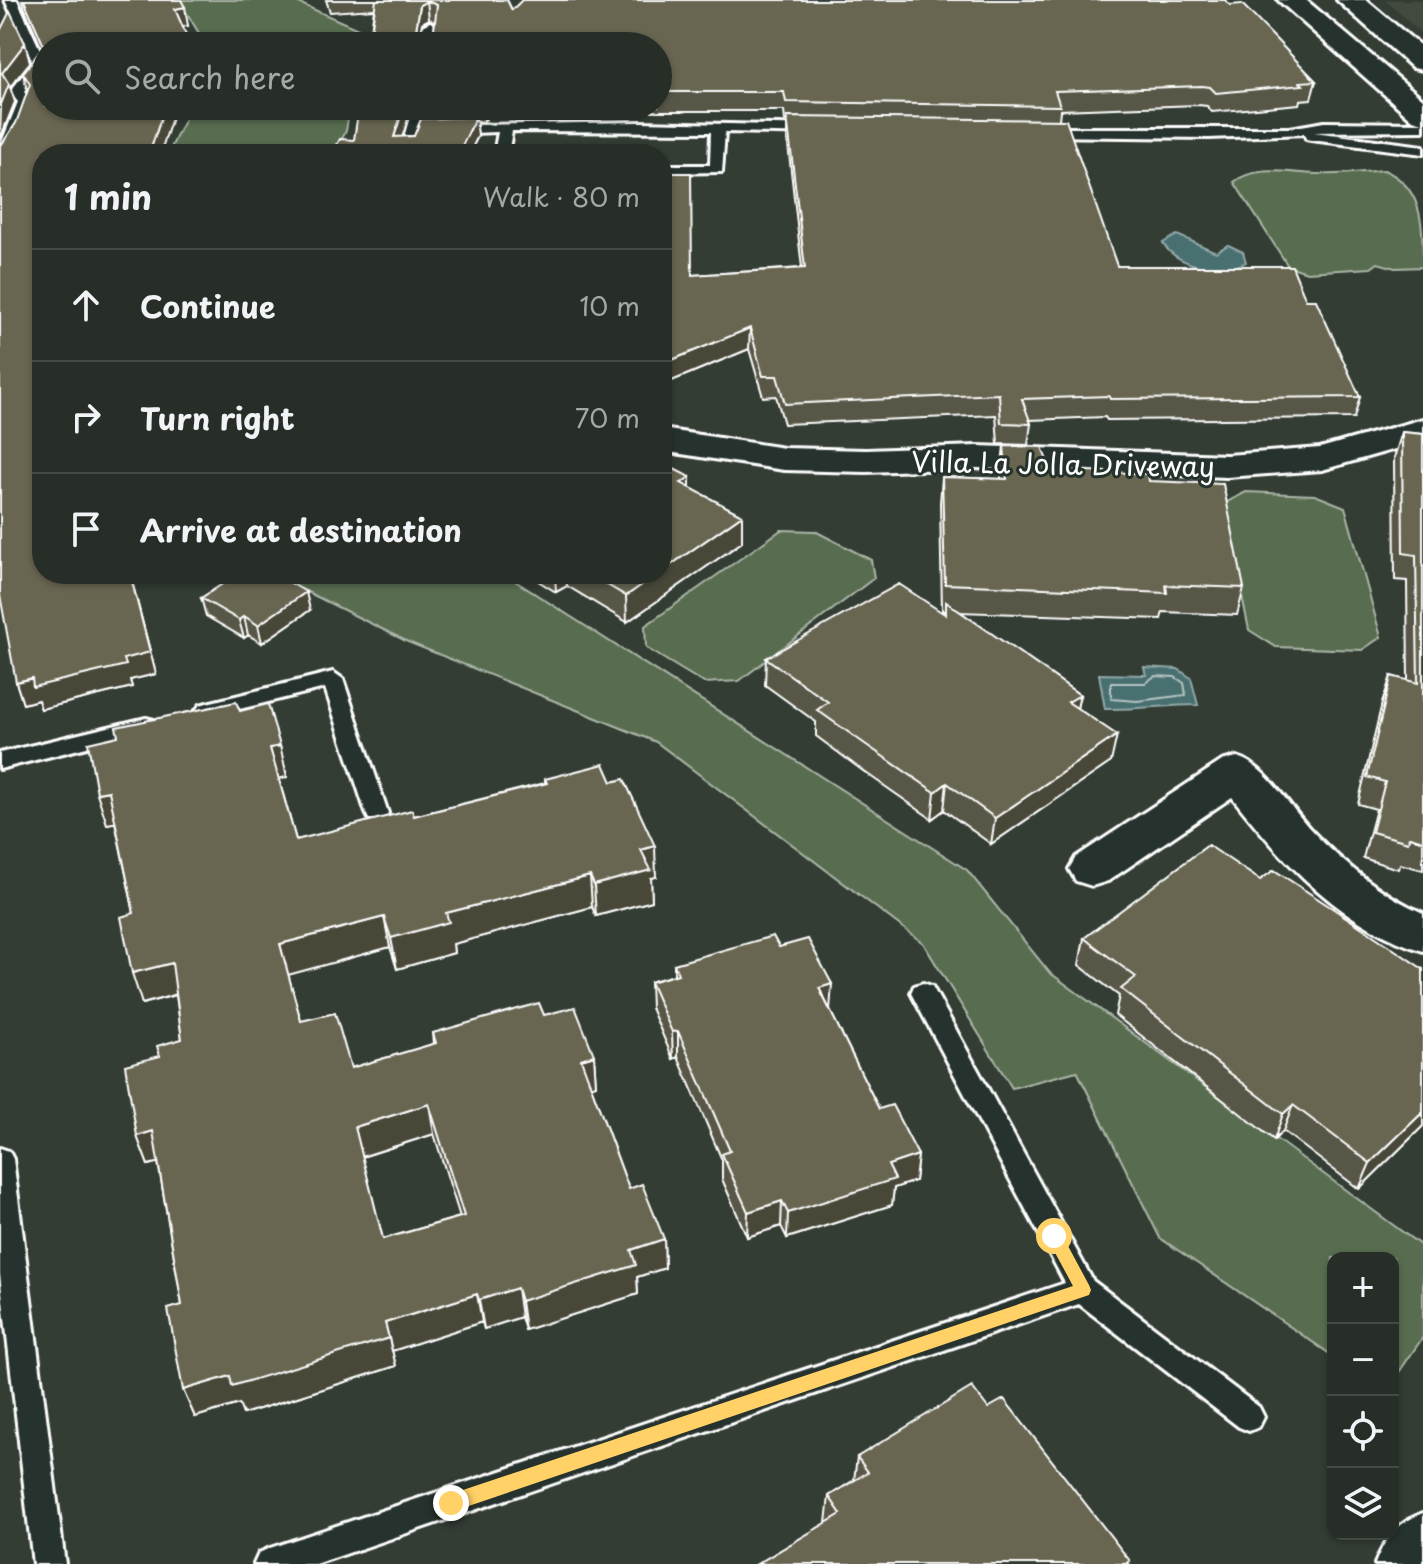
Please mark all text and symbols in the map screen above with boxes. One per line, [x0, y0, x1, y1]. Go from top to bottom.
search box [32, 32, 672, 120]
icon: search [60, 54, 104, 98]
text: Search here [124, 54, 296, 99]
text: 1 min [64, 170, 152, 222]
text: Walk · 80 m [483, 177, 640, 216]
icon: ahead [64, 283, 108, 327]
text: Continue [140, 283, 275, 328]
text: 10 m [579, 286, 640, 325]
icon: right [64, 395, 108, 439]
text: Turn right [140, 395, 295, 440]
text: 70 m [575, 398, 640, 437]
street label: Villa La Jolla Driveway [911, 439, 1215, 487]
icon: arrive [64, 507, 108, 551]
text: Arrive at destination [140, 507, 462, 552]
route start [1036, 1218, 1072, 1254]
map controls [1327, 1252, 1399, 1540]
button: + [1327, 1252, 1399, 1324]
button: − [1327, 1324, 1399, 1396]
button: locate [1327, 1396, 1399, 1468]
button: layers [1327, 1468, 1399, 1540]
route end [433, 1485, 469, 1521]

